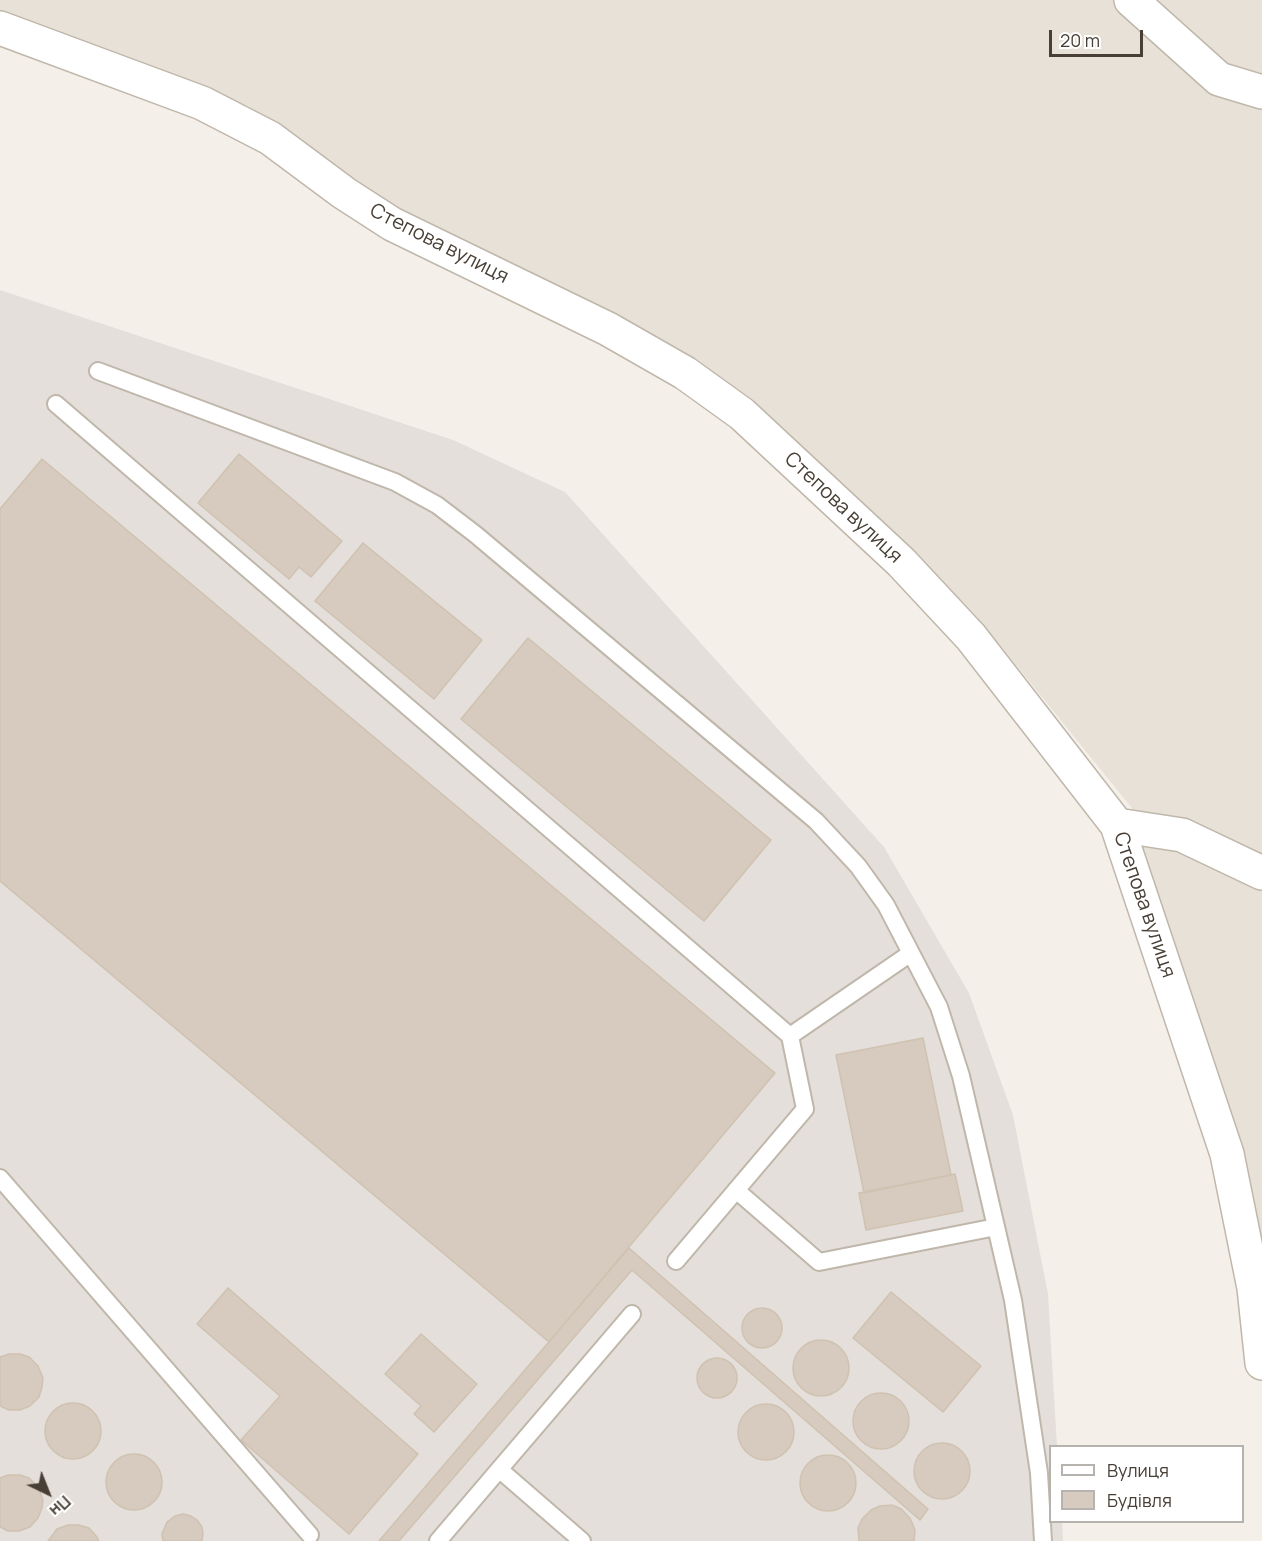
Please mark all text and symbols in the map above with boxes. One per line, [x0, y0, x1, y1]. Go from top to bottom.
scale bar [1052, 18, 1146, 56]
text: 20 m [1060, 28, 1100, 52]
street label: Степова вулиця [366, 199, 512, 289]
street label: Степова вулиця [779, 447, 907, 569]
street label: Степова вулиця [1108, 829, 1180, 981]
legend [1049, 1445, 1244, 1523]
text: Вулиця [1107, 1458, 1169, 1482]
north arrow [18, 1463, 78, 1523]
text: Будівля [1107, 1488, 1172, 1512]
text: Пн [45, 1491, 76, 1522]

